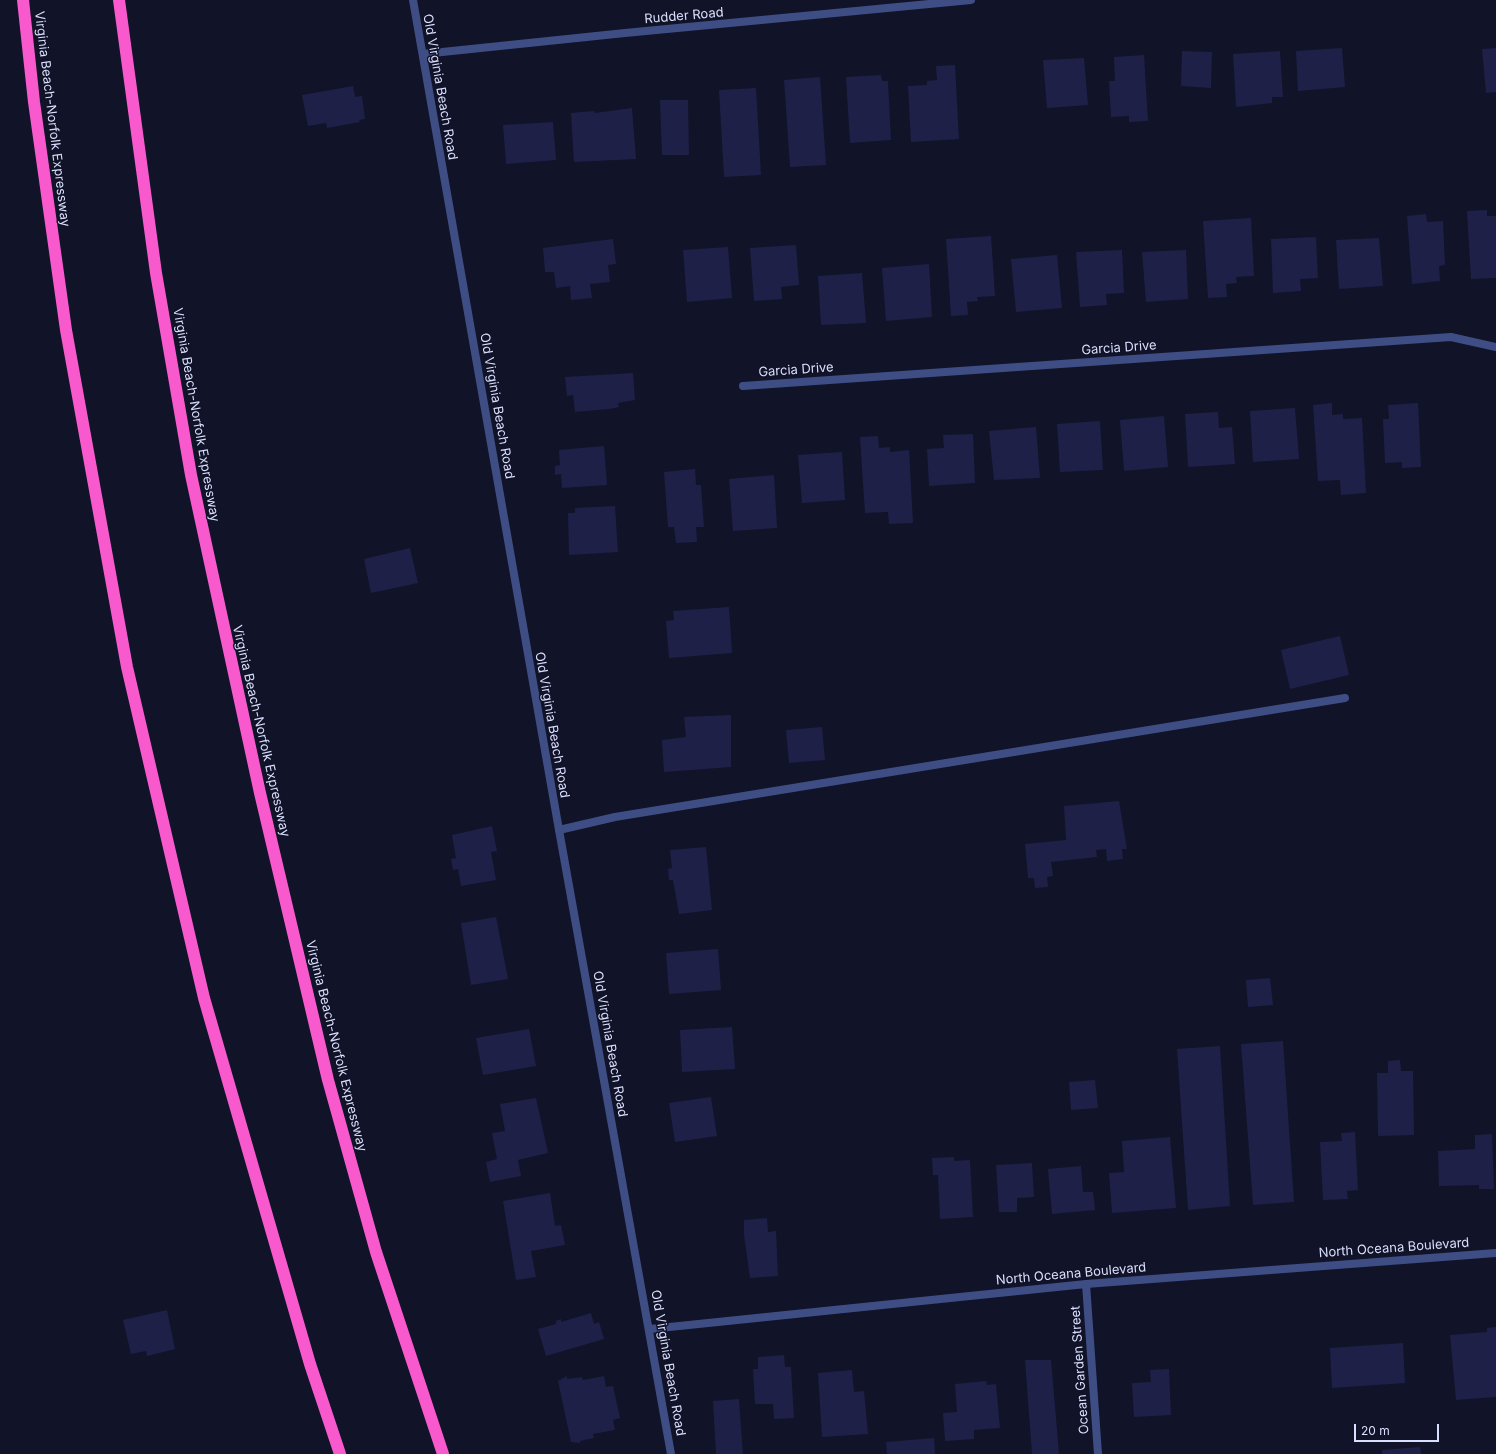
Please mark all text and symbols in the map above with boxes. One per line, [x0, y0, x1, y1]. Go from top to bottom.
street label: Rudder Road [644, 5, 724, 27]
street label: Virginia Beach-Norfolk Expressway [31, 10, 73, 228]
street label: Old Virginia Beach Road [419, 13, 461, 161]
street label: Virginia Beach-Norfolk Expressway [169, 307, 223, 523]
street label: Old Virginia Beach Road [476, 332, 518, 480]
street label: Garcia Drive [1081, 338, 1157, 358]
street label: Garcia Drive [758, 360, 834, 380]
street label: Virginia Beach-Norfolk Expressway [229, 623, 293, 839]
street label: Old Virginia Beach Road [531, 651, 573, 799]
street label: Virginia Beach-Norfolk Expressway [302, 939, 370, 1153]
street label: Old Virginia Beach Road [589, 970, 631, 1118]
street label: North Oceana Boulevard [1318, 1235, 1470, 1261]
street label: North Oceana Boulevard [995, 1260, 1147, 1288]
street label: Old Virginia Beach Road [647, 1289, 689, 1437]
street label: Ocean Garden Street [1068, 1305, 1092, 1435]
scale bar [1356, 1416, 1441, 1442]
text: 20 m [1361, 1423, 1390, 1438]

